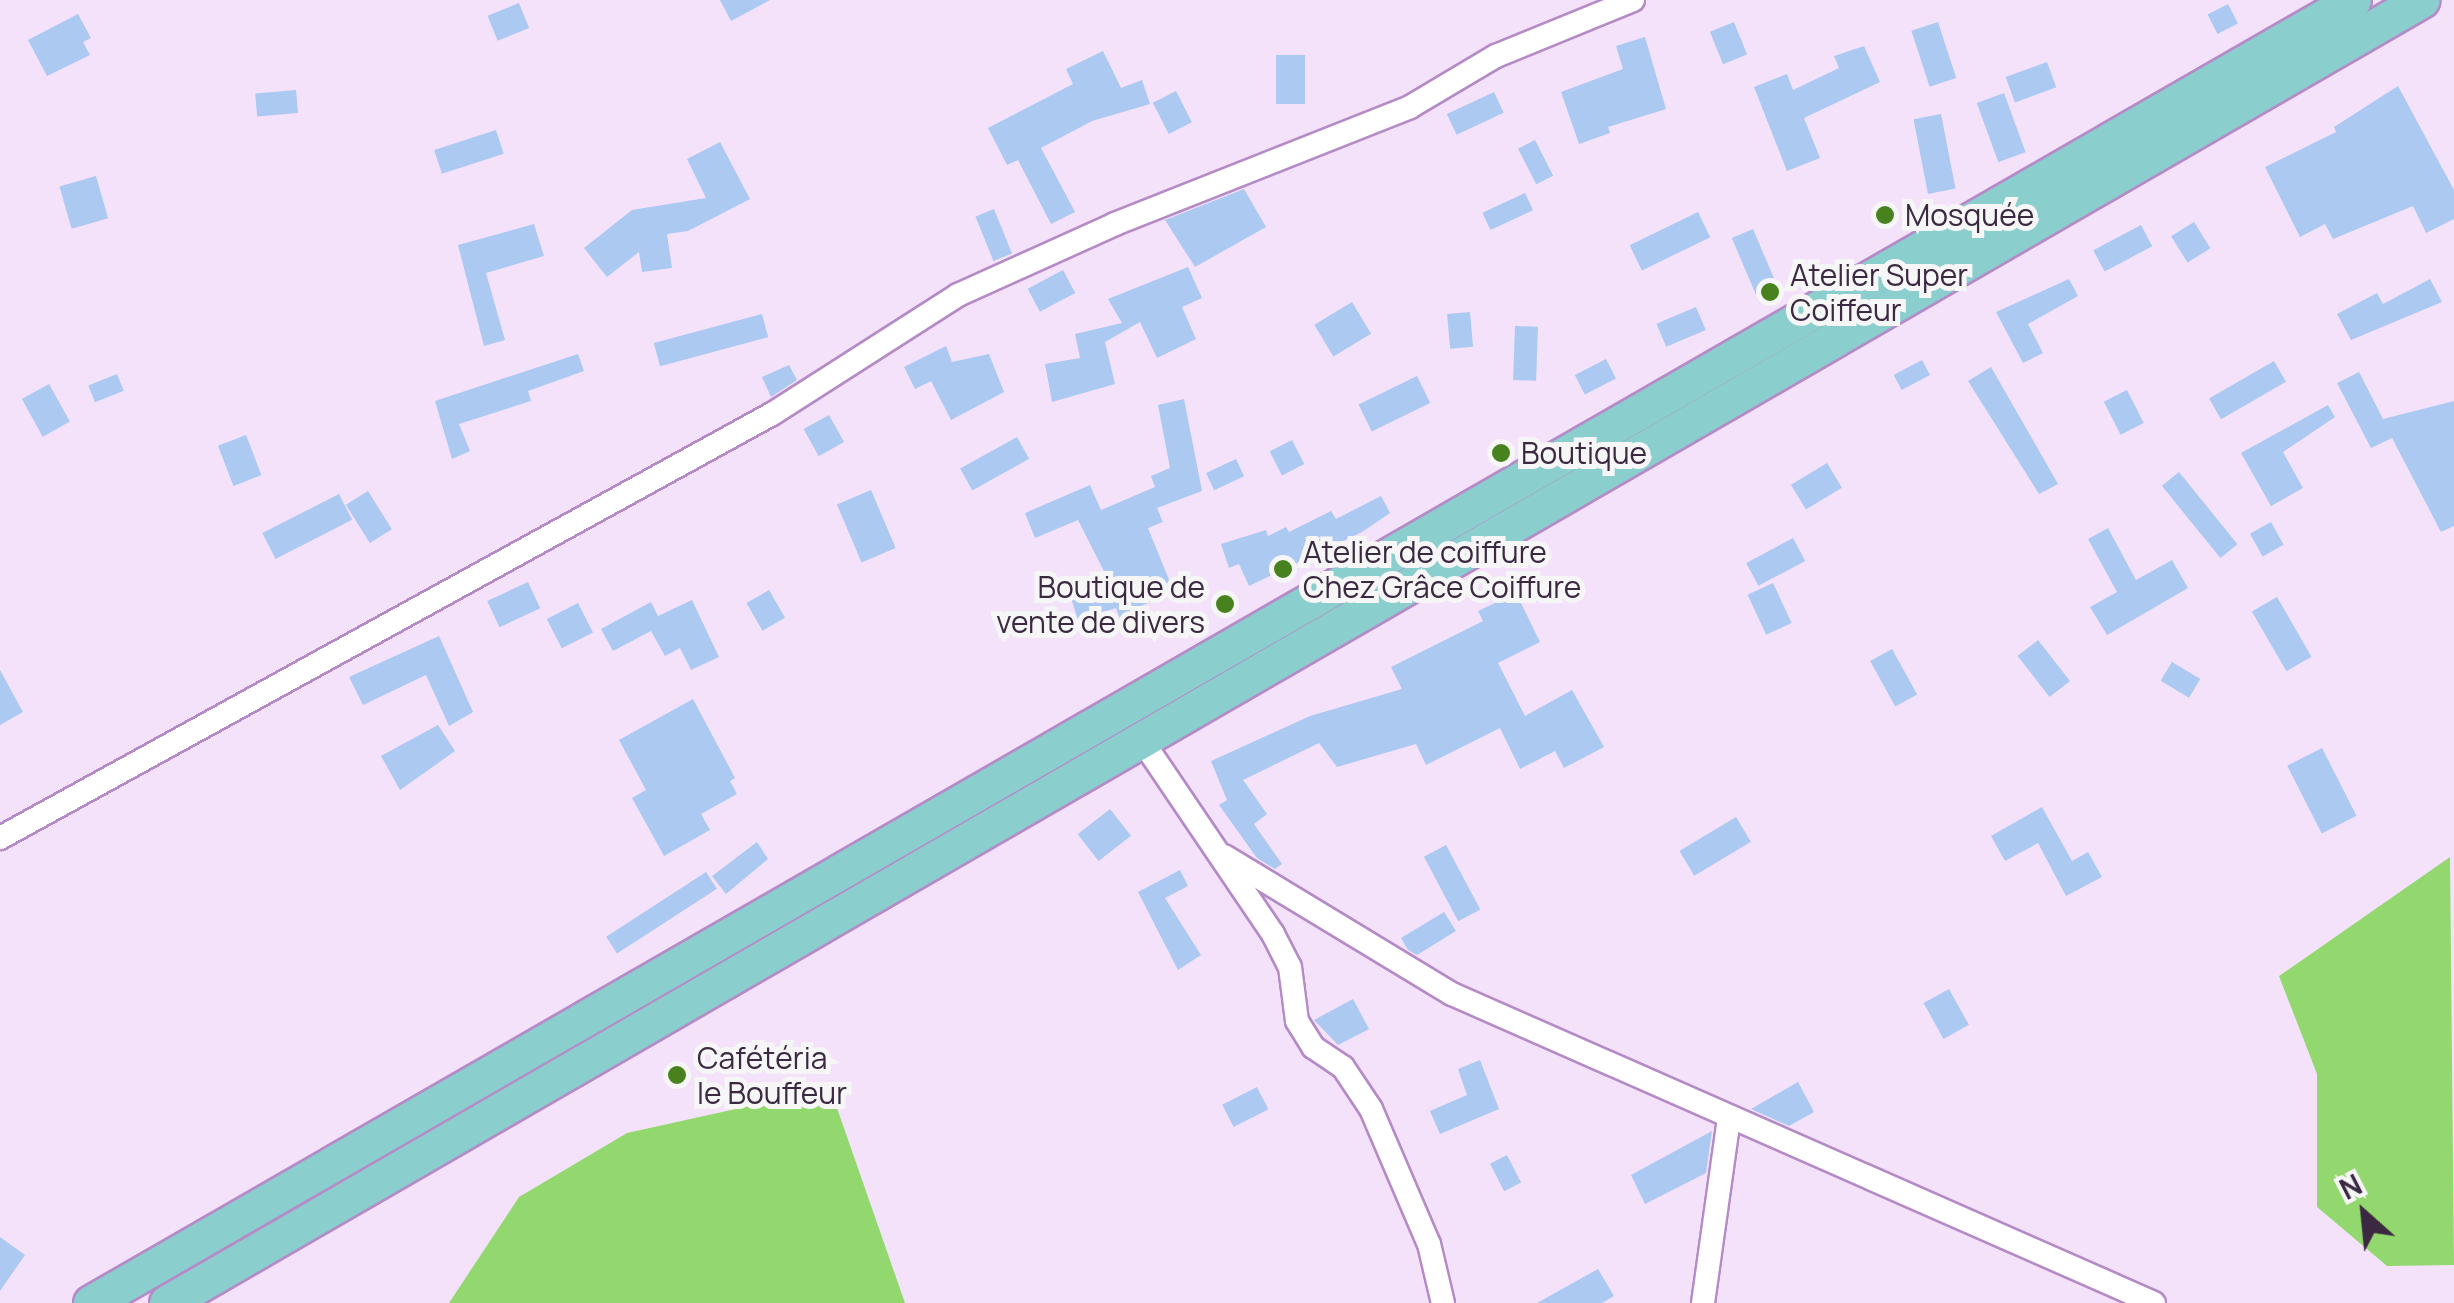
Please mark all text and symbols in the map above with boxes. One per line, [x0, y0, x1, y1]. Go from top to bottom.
place label: Mosquée [1905, 197, 2034, 233]
marker: Mosquée [1874, 204, 1896, 226]
place label: Atelier Super Coiffeur [1790, 257, 1968, 328]
marker: Atelier Super Coiffeur [1759, 281, 1781, 303]
place label: Boutique [1521, 435, 1647, 471]
marker: Boutique [1490, 442, 1512, 464]
place label: Atelier de coiffure Chez Grâce Coiffure [1303, 534, 1581, 604]
marker: Atelier de coiffure Chez Grâce Coiffure [1272, 558, 1294, 580]
place label: Boutique de vente de divers [996, 569, 1205, 640]
marker: Boutique de vente de divers [1214, 593, 1236, 615]
place label: Cafétéria le Bouffeur [697, 1040, 847, 1110]
marker: Cafétéria le Bouffeur [666, 1064, 688, 1086]
north arrow [2314, 1163, 2414, 1263]
text: N [2333, 1165, 2368, 1208]

